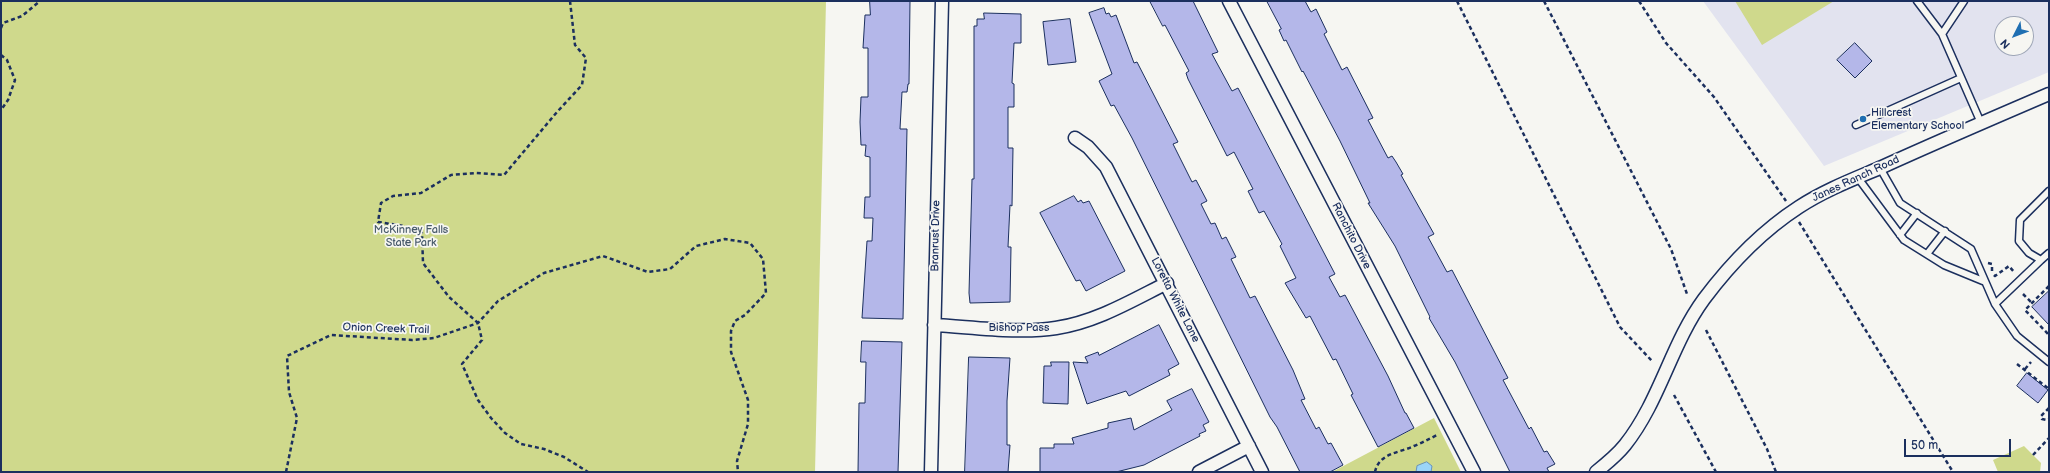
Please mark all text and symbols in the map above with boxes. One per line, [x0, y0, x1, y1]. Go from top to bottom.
north arrow [1994, 16, 2034, 56]
text: N [1998, 36, 2013, 51]
place label: Hillcrest Elementary School [1871, 106, 1964, 132]
marker: Hillcrest Elementary School [1858, 114, 1868, 124]
street label: Janes Ranch Road [1810, 153, 1902, 205]
street label: Branrust Drive [929, 200, 943, 272]
street label: Ranchito Drive [1329, 201, 1373, 271]
park label: McKinney Falls State Park [374, 223, 448, 249]
street label: Loretta White Lane [1148, 255, 1202, 345]
street label: Onion Creek Trail [342, 321, 430, 337]
street label: Bishop Pass [989, 321, 1049, 335]
scale bar [1906, 431, 2013, 457]
text: 50 m [1911, 438, 1938, 453]

